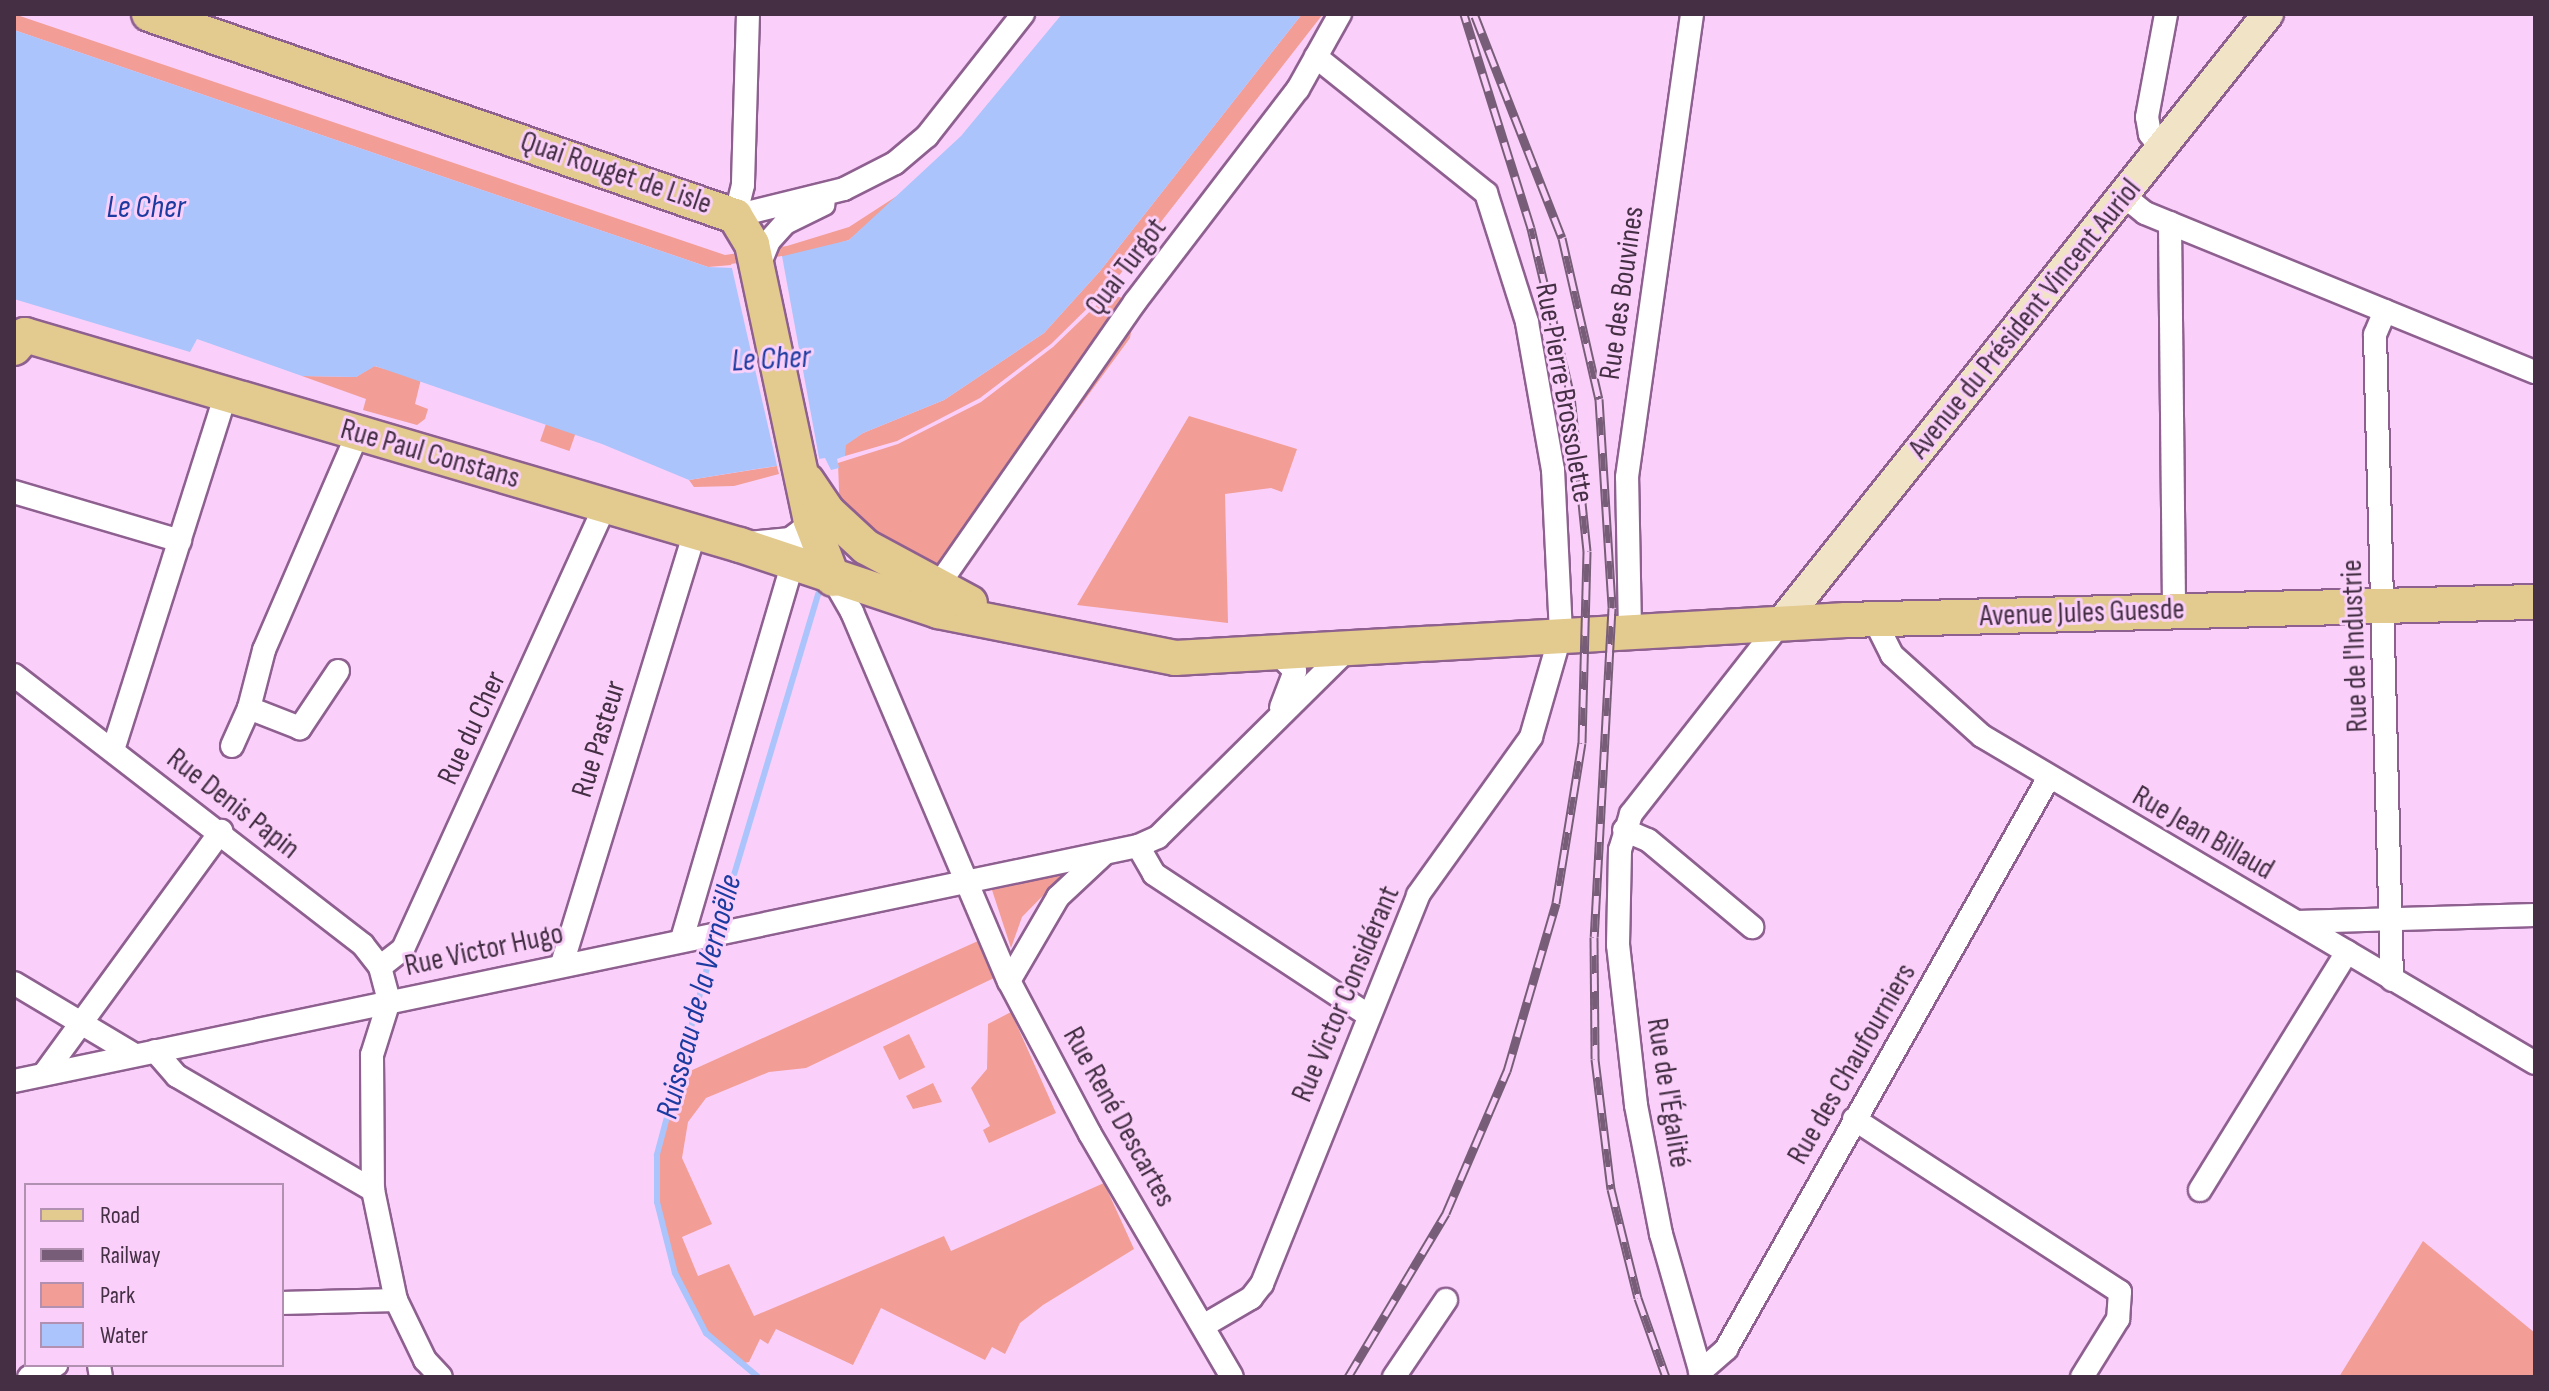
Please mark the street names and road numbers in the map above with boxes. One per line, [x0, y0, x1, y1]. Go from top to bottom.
street label: Quai Rouget de Lisle [516, 123, 716, 223]
street label: Avenue du Président Vincent Auriol [1901, 172, 2149, 466]
street label: Rue des Bouvines [1592, 204, 1652, 382]
street label: Quai Turgot [1078, 211, 1174, 323]
street label: Rue Pierre Brossolette [1527, 280, 1601, 506]
street label: Rue Paul Constans [336, 411, 524, 497]
street label: Rue de l'Industrie [2334, 559, 2376, 733]
street label: Avenue Jules Guesde [1979, 591, 2185, 635]
street label: Rue du Cher [430, 666, 514, 790]
street label: Rue Pasteur [564, 676, 634, 802]
street label: Rue Denis Papin [159, 741, 307, 867]
street label: Rue Jean Billaud [2126, 778, 2280, 888]
street label: Rue Victor Considérant [1284, 881, 1408, 1107]
street label: Rue Victor Hugo [402, 916, 566, 984]
street label: Rue des Chaufourniers [1780, 957, 1924, 1171]
street label: Rue de l'Égalité [1638, 1016, 1698, 1170]
street label: Rue René Descartes [1055, 1021, 1183, 1213]

